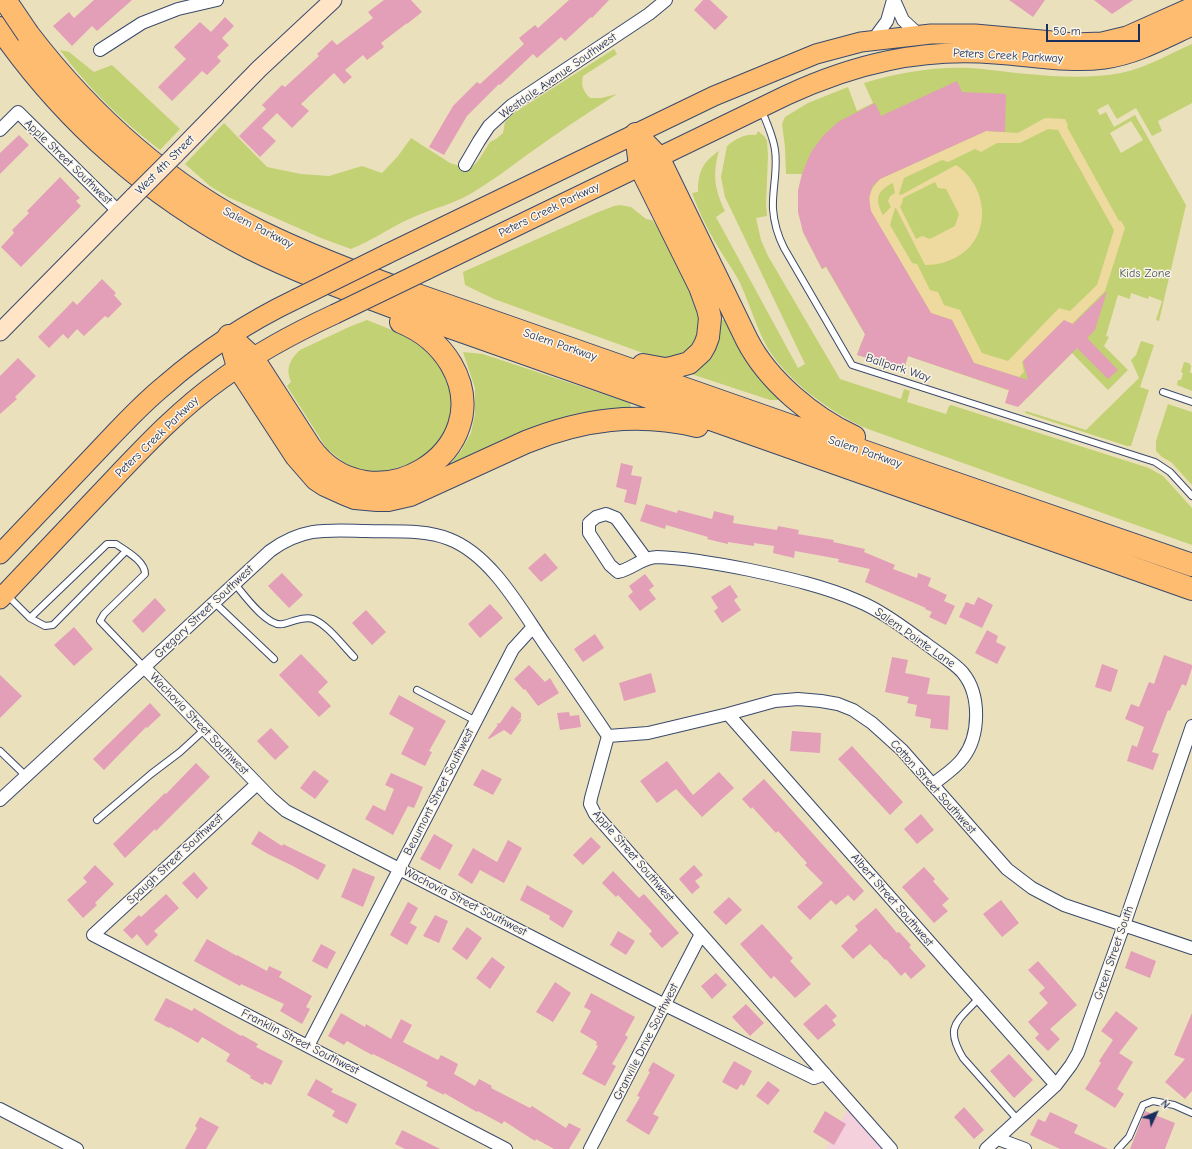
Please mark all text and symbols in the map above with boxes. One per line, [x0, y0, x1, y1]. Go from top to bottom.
scale bar [1048, 16, 1142, 42]
text: 50 m [1053, 24, 1081, 38]
street label: Westdale Avenue Southwest [497, 30, 619, 122]
street label: Peters Creek Parkway [953, 46, 1063, 66]
street label: Apple Street Southwest [21, 116, 115, 208]
street label: West 4th Street [132, 132, 198, 198]
street label: Peters Creek Parkway [496, 179, 602, 241]
street label: Salem Parkway [220, 204, 296, 252]
park label: Kids Zone [1120, 267, 1170, 281]
street label: Salem Parkway [521, 326, 599, 364]
street label: Ballpark Way [864, 351, 932, 385]
street label: Peters Creek Parkway [112, 394, 202, 480]
street label: Salem Parkway [826, 433, 904, 471]
street label: Gregory Street Southwest [151, 562, 257, 662]
street label: Salem Pointe Lane [872, 605, 958, 671]
street label: Wachovia Street Southwest [146, 670, 252, 778]
street label: Beaumont Street Southwest [401, 726, 477, 858]
street label: Cotton Street Southwest [887, 737, 979, 837]
street label: Apple Street Southwest [589, 807, 677, 905]
street label: Spaugh Street Southwest [124, 811, 226, 907]
street label: Albert Street Southwest [848, 851, 936, 949]
street label: Wachovia Street Southwest [401, 865, 529, 939]
street label: Green Street South [1091, 904, 1137, 1002]
street label: Granville Drive Southwest [610, 981, 682, 1103]
street label: Franklin Street Southwest [239, 1006, 361, 1078]
north arrow [1136, 1093, 1176, 1133]
text: N [1158, 1097, 1172, 1111]

